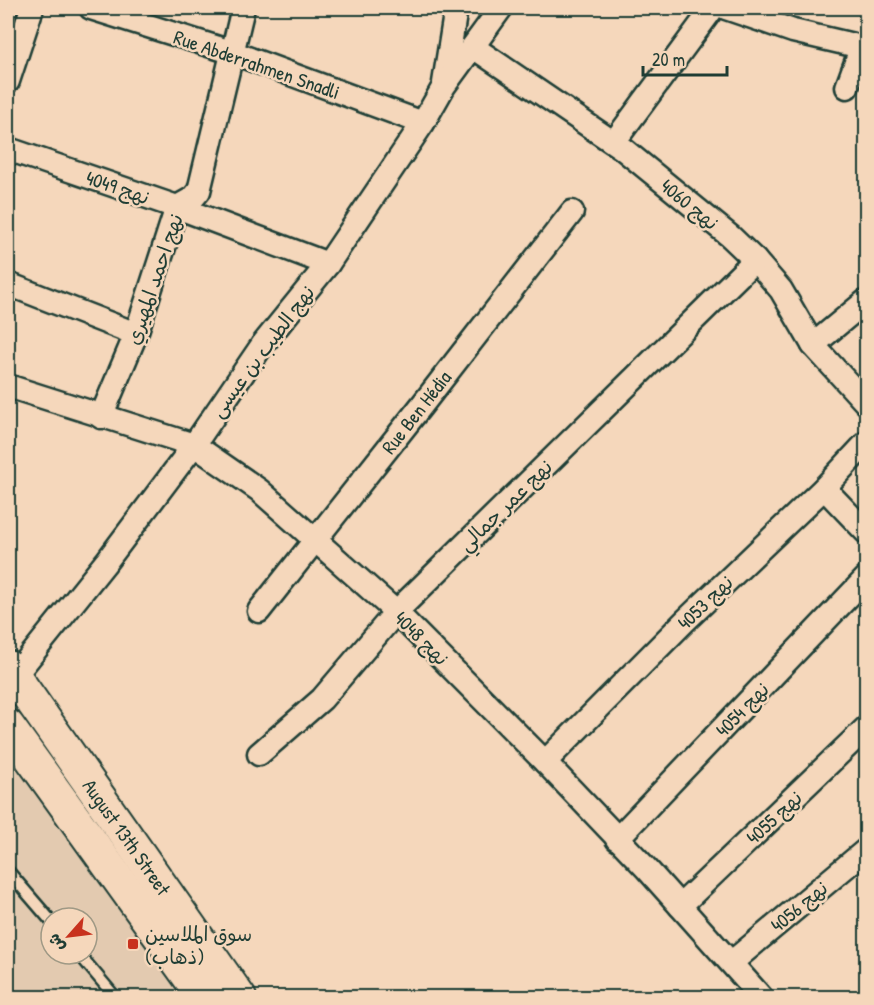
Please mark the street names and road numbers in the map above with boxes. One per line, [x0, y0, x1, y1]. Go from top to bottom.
street label: Rue Abderrahmen Snadli [170, 23, 344, 105]
street label: نهج 4049 [82, 164, 153, 211]
street label: نهج 4060 [655, 172, 725, 237]
street label: نهج احمد المهيري [119, 210, 191, 349]
street label: نهج الطيب بن عيسى [203, 280, 321, 423]
street label: Rue Ben Hédia [375, 365, 457, 459]
street label: نهج عمر جمالي [452, 453, 562, 561]
street label: نهج 4053 [671, 569, 740, 636]
street label: نهج 4048 [388, 605, 455, 672]
street label: نهج 4054 [709, 676, 776, 743]
street label: August 13th Street [77, 773, 178, 902]
street label: نهج 4055 [740, 784, 809, 851]
street label: نهج 4056 [765, 874, 834, 939]

